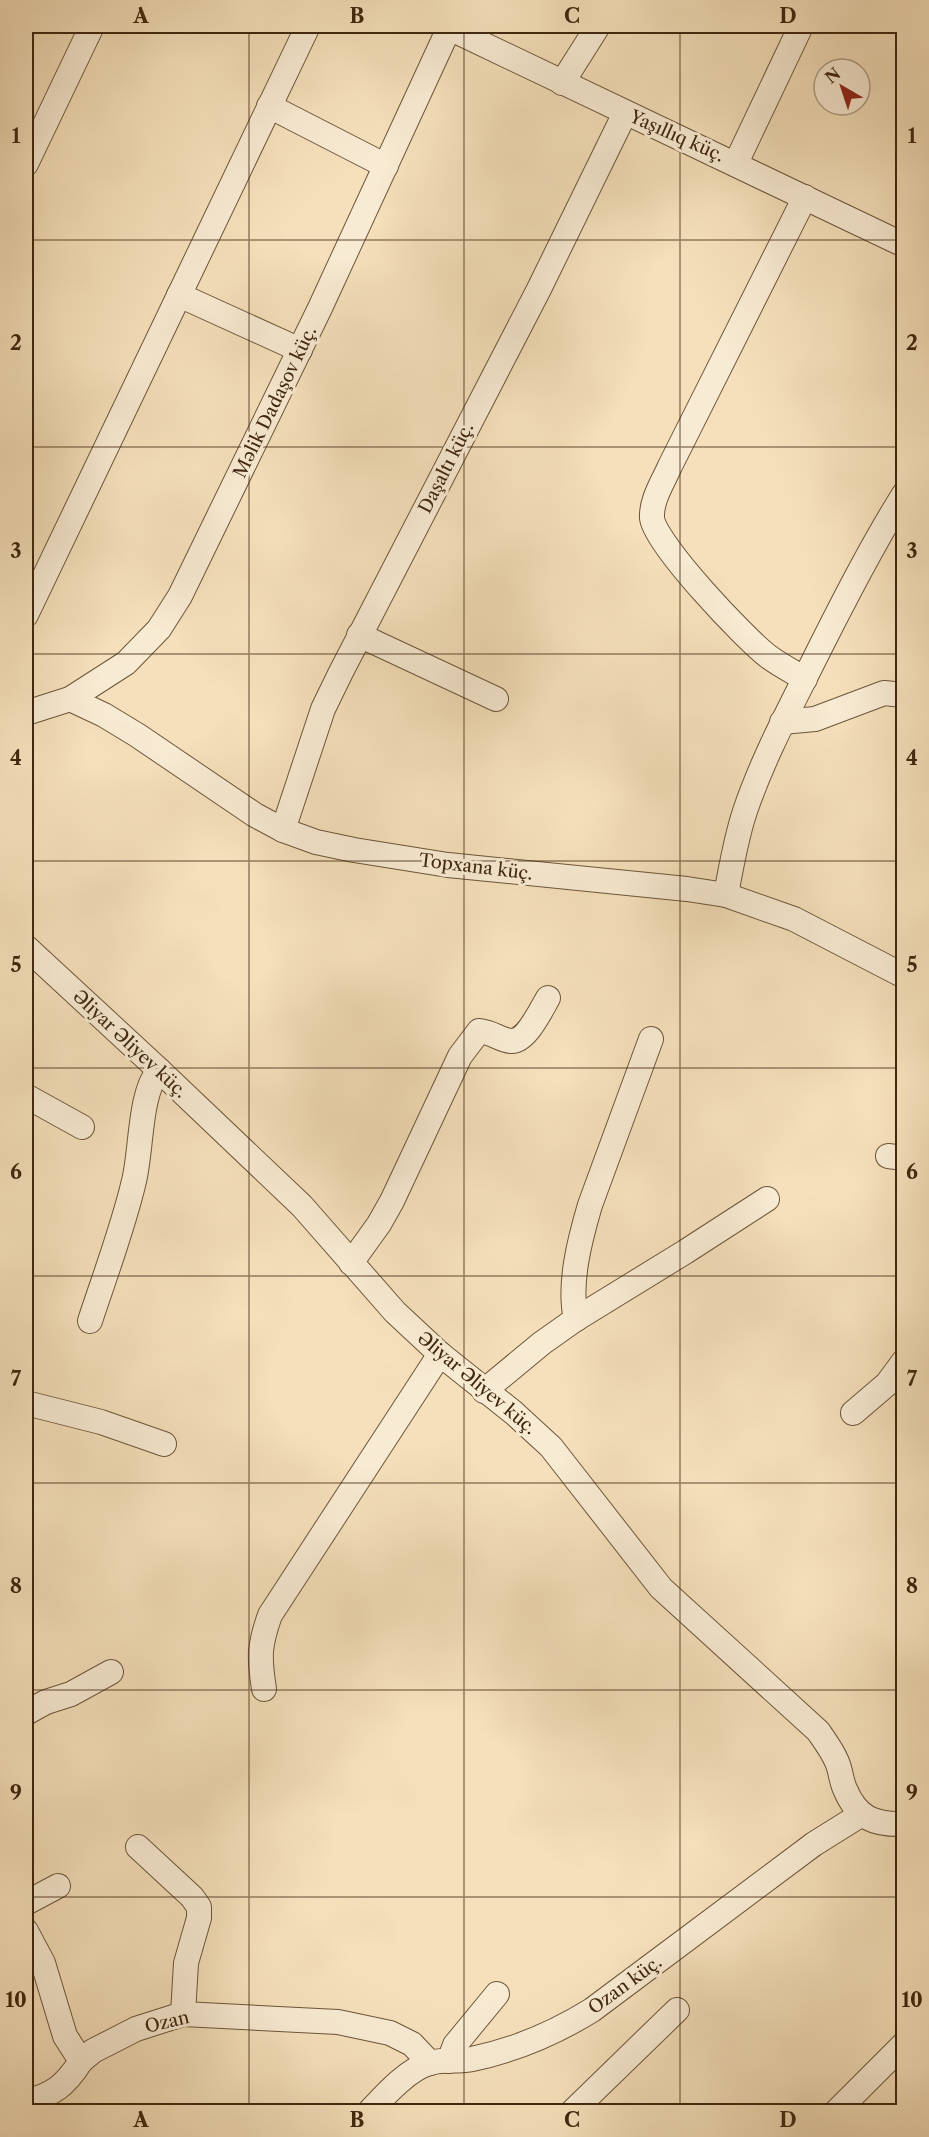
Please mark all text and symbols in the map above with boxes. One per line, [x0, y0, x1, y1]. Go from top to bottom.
text: A [132, 4, 149, 28]
text: B [350, 4, 365, 28]
text: C [564, 4, 580, 28]
text: D [779, 4, 797, 28]
north arrow [812, 57, 872, 117]
text: N [821, 63, 844, 87]
street label: Yaşıllıq küç. [625, 105, 728, 167]
text: 1 [12, 124, 21, 148]
text: 1 [908, 124, 917, 148]
street label: Məlik Dadaşov küç. [229, 323, 321, 481]
text: 2 [10, 331, 22, 355]
text: 2 [906, 331, 918, 355]
street label: Daşaltı küç. [414, 419, 478, 517]
text: 3 [10, 539, 22, 563]
text: 3 [906, 539, 918, 563]
text: 4 [10, 746, 22, 770]
text: 4 [906, 746, 918, 770]
street label: Topxana küç. [418, 849, 534, 885]
text: 5 [10, 953, 22, 977]
text: 5 [906, 953, 918, 977]
street label: Əliyar Əliyev küç. [68, 985, 192, 1103]
text: 6 [10, 1160, 22, 1184]
text: 6 [906, 1160, 918, 1184]
street label: Əliyar Əliyev küç. [413, 1327, 541, 1439]
text: 7 [11, 1367, 22, 1391]
text: 7 [907, 1367, 918, 1391]
text: 8 [10, 1574, 22, 1598]
text: 8 [906, 1574, 918, 1598]
text: 9 [10, 1781, 22, 1805]
text: 9 [906, 1781, 918, 1805]
street label: Ozan küç. [584, 1951, 666, 2019]
text: 10 [5, 1988, 27, 2012]
text: 10 [901, 1988, 923, 2012]
street label: Ozan [143, 2006, 191, 2038]
text: A [132, 2108, 149, 2132]
text: B [350, 2108, 365, 2132]
text: C [564, 2108, 580, 2132]
text: D [779, 2108, 797, 2132]

